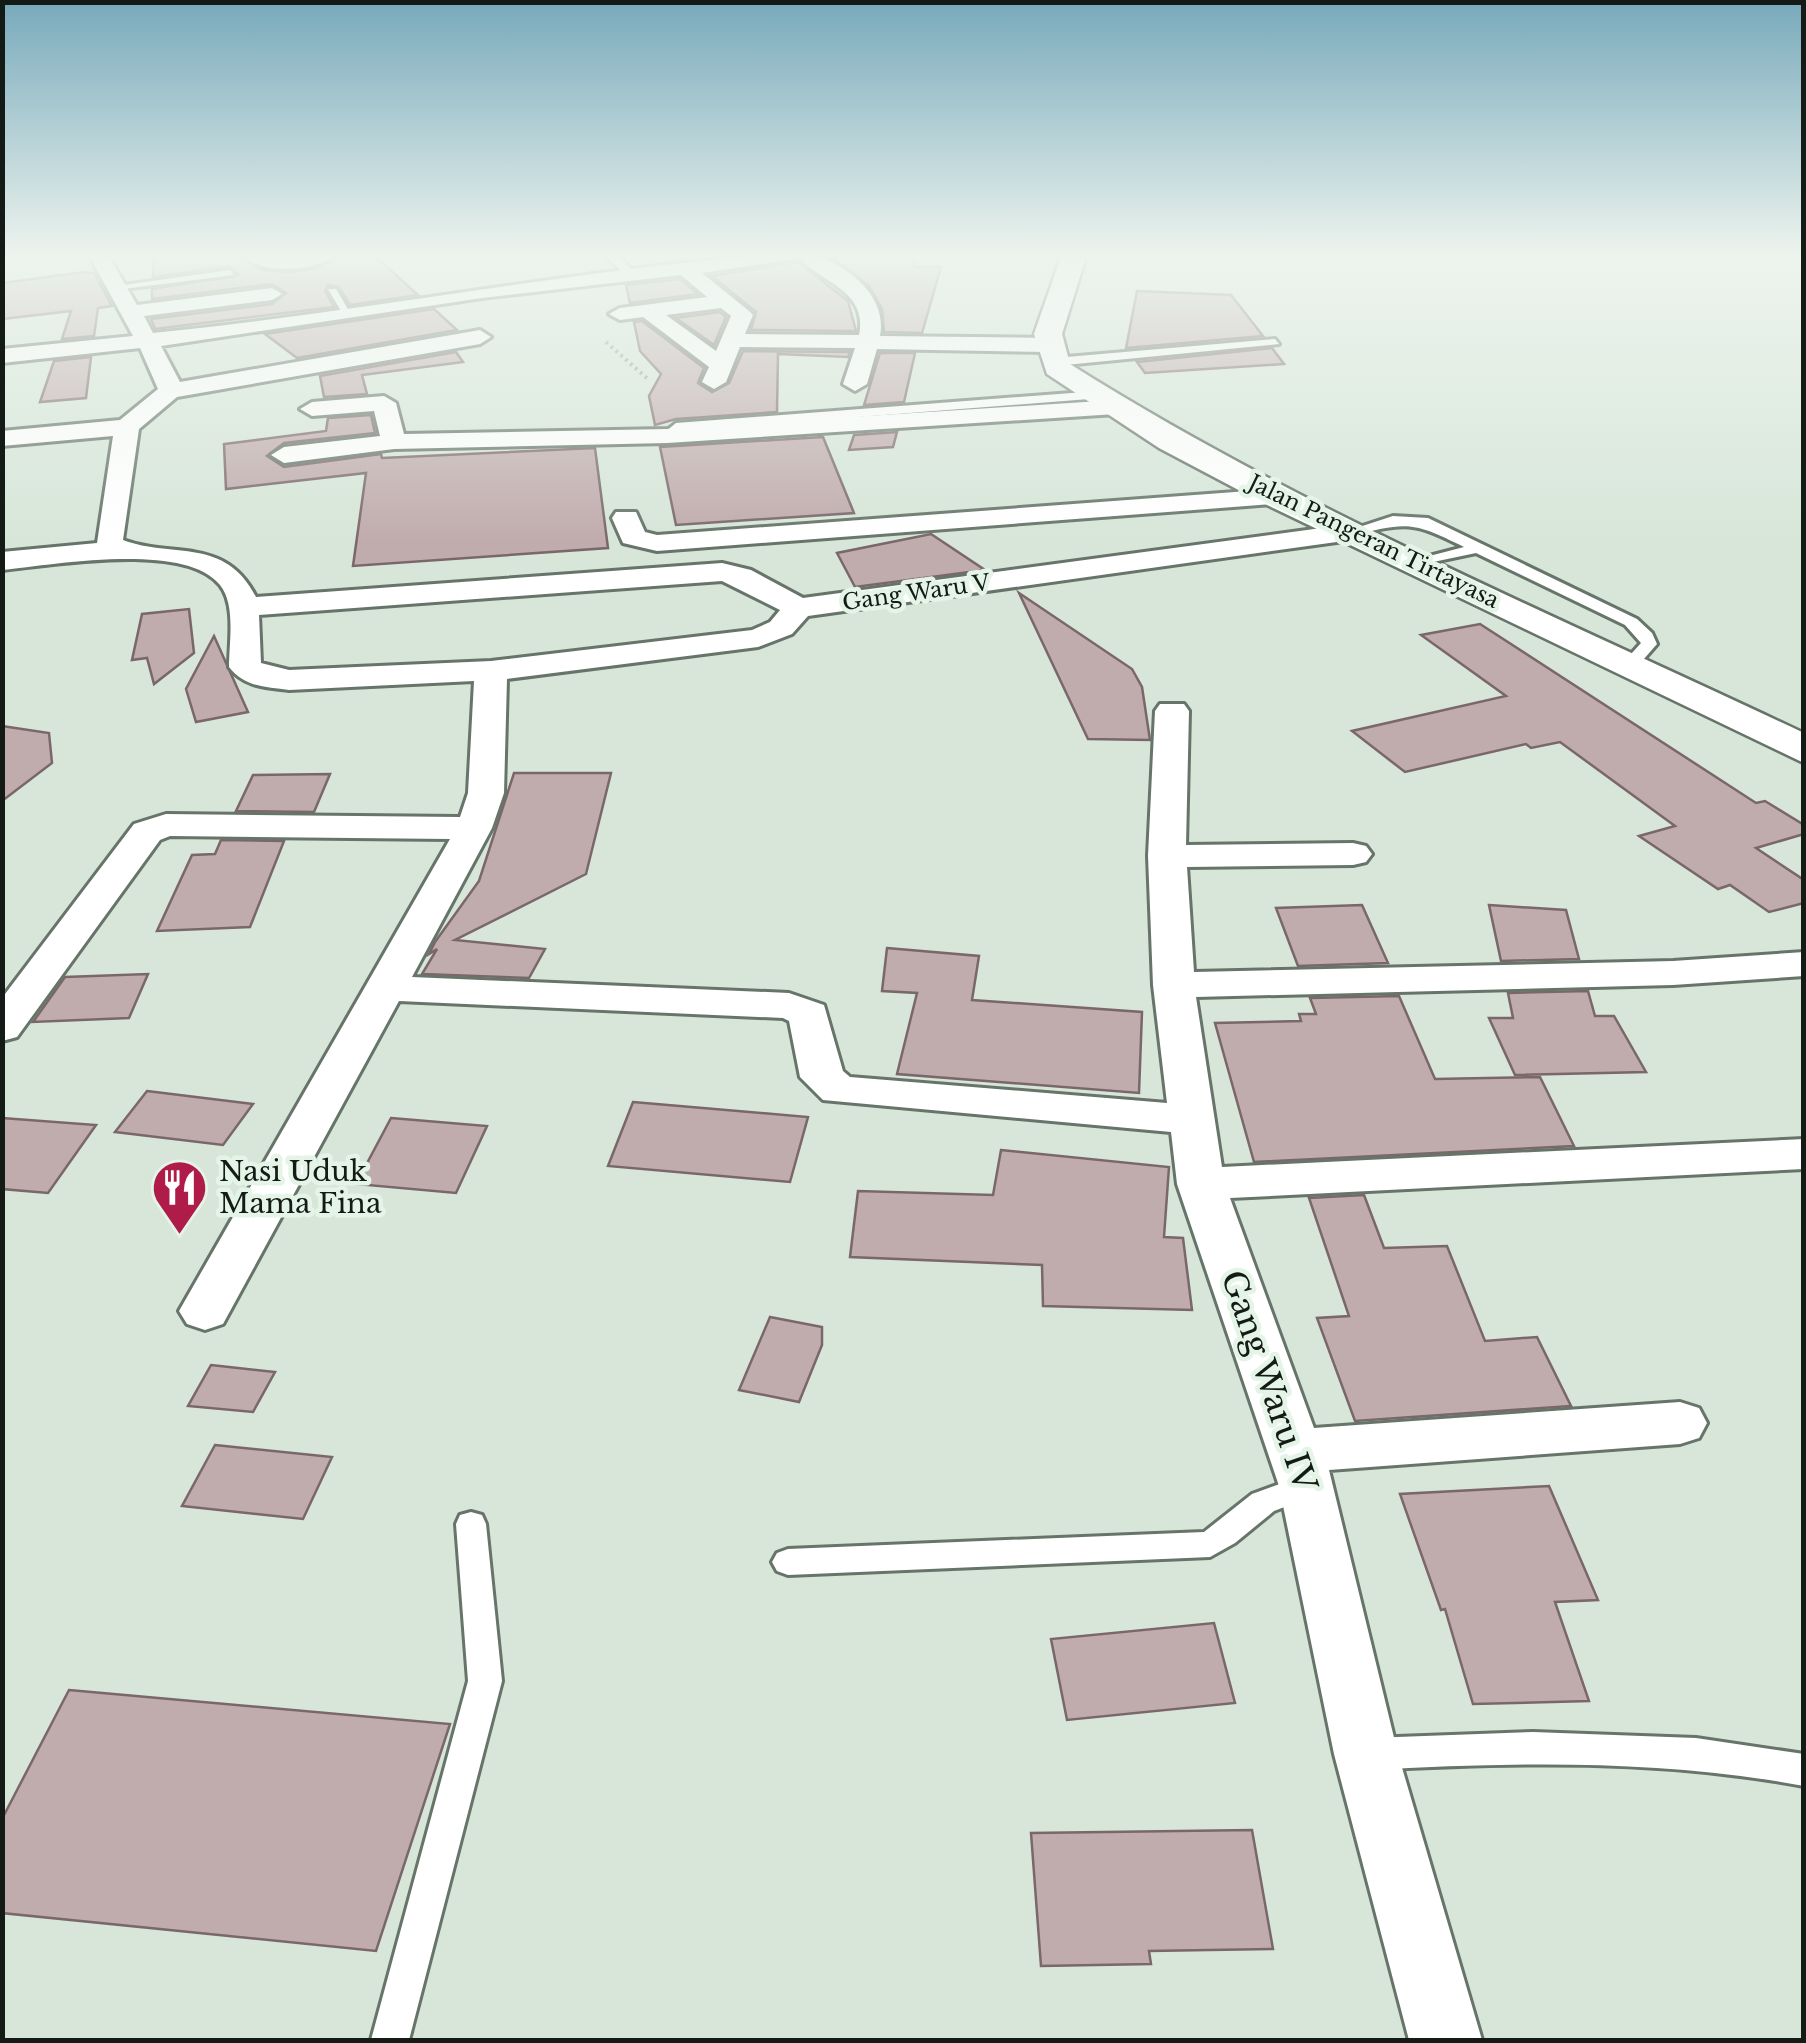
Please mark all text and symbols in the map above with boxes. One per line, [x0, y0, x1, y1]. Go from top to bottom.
street label: Jalan Pangeran Tirtayasa [1241, 468, 1504, 614]
street label: Gang Waru V [840, 569, 992, 616]
place label: Nasi Uduk Mama Fina [219, 1154, 382, 1221]
restaurant icon: Nasi Uduk Mama Fina [150, 1157, 210, 1236]
street label: Gang Waru IV [1212, 1265, 1326, 1498]

